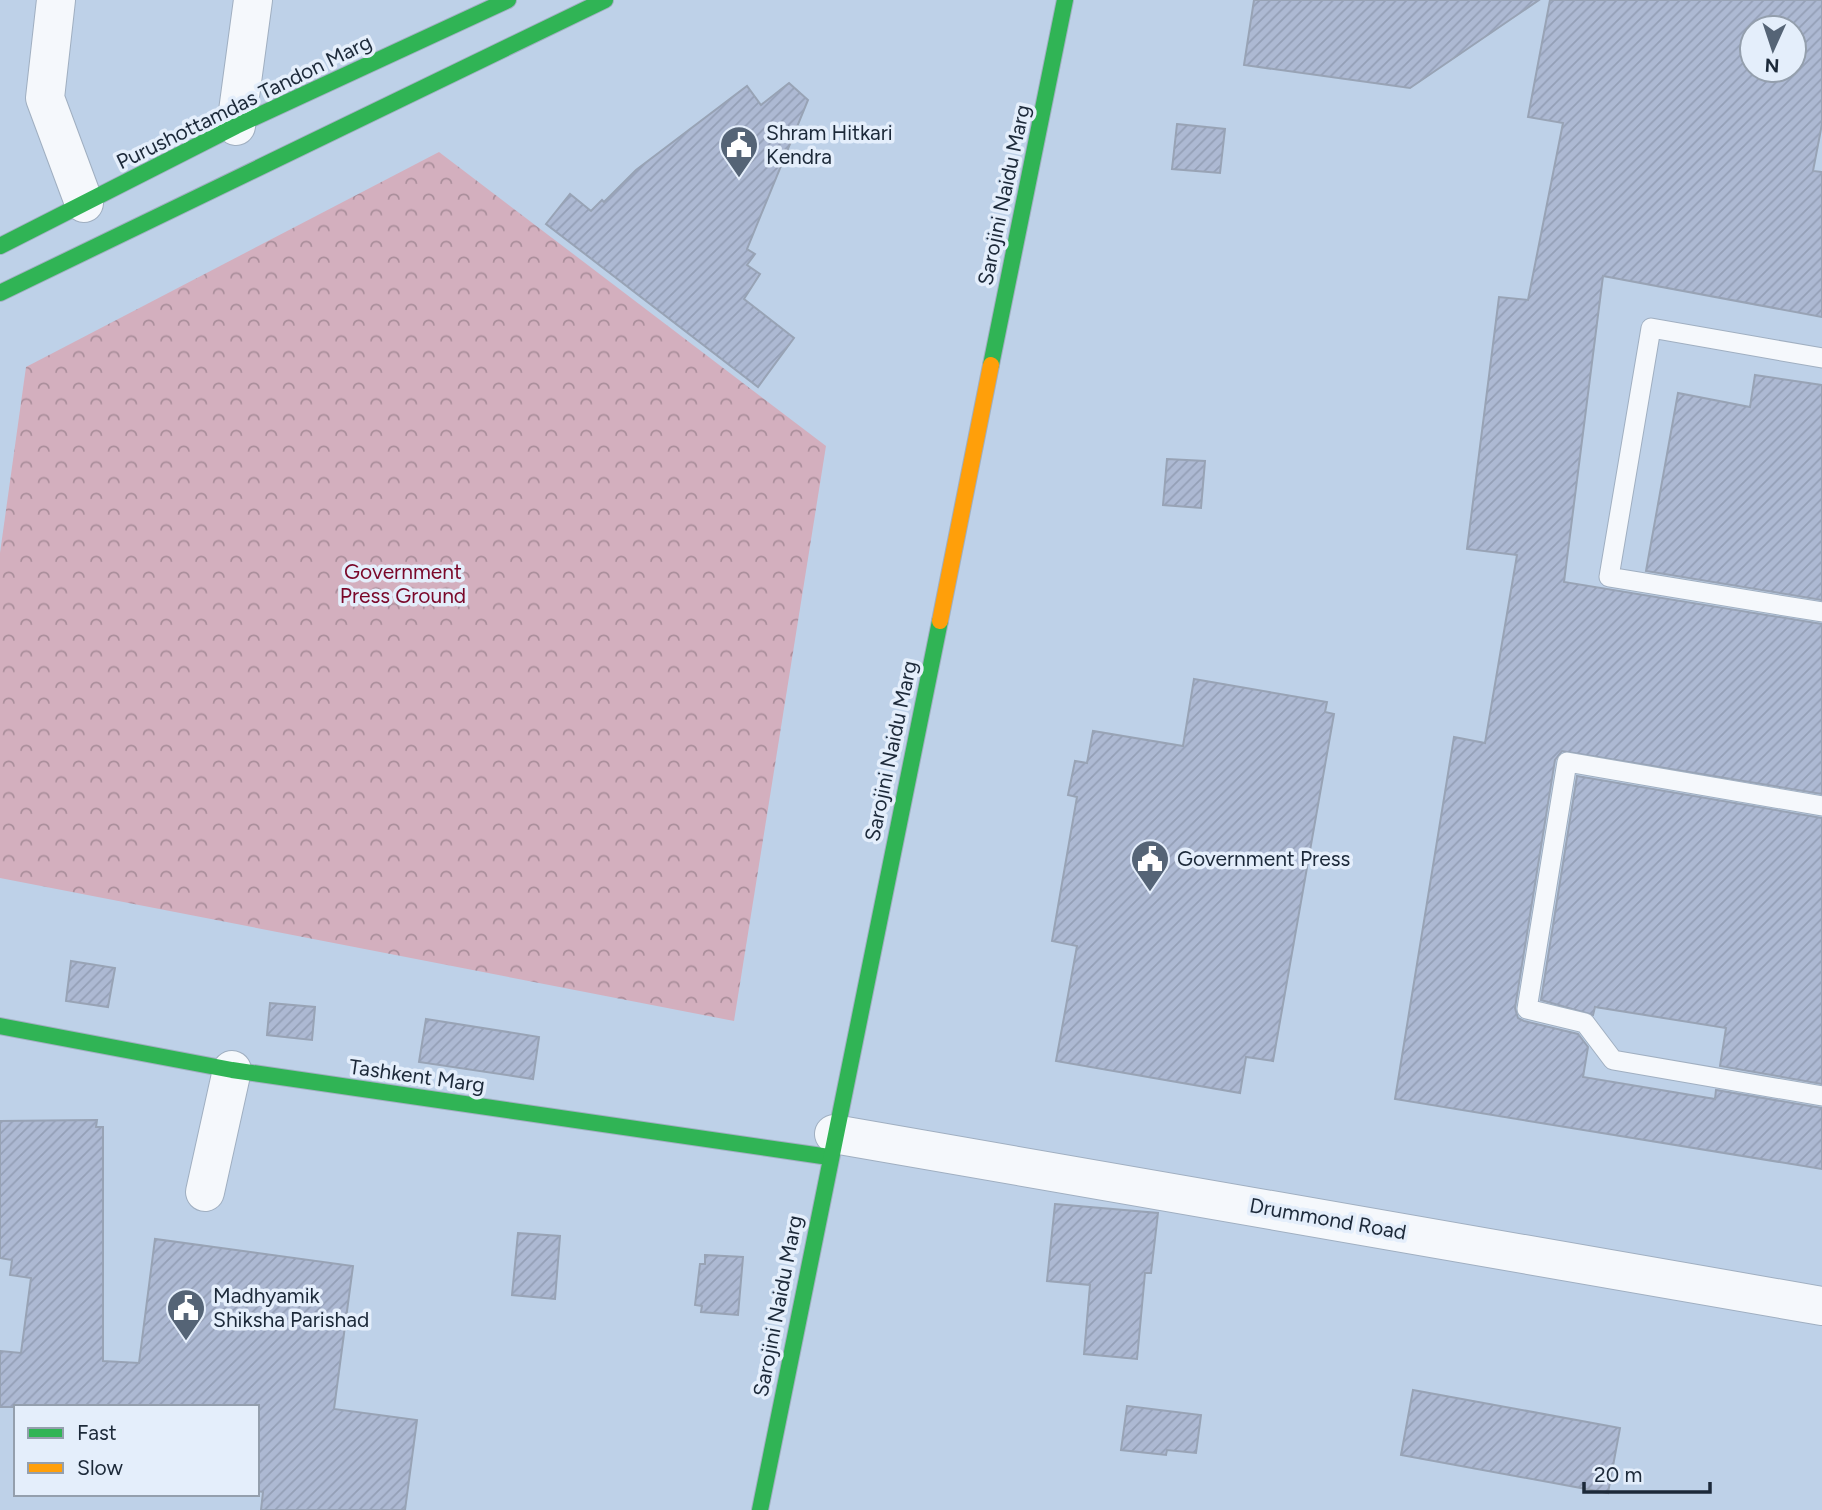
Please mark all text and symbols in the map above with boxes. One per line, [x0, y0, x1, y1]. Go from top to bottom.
north arrow [1738, 14, 1808, 84]
street label: Purushottamdas Tandon Marg [112, 29, 375, 174]
text: N [1764, 54, 1780, 77]
street label: Sarojini Naidu Marg [972, 102, 1035, 288]
place label: Shram Hitkari Kendra [766, 120, 893, 169]
public building icon: Shram Hitkari Kendra [718, 124, 760, 179]
park label: Government Press Ground [340, 559, 466, 608]
street label: Sarojini Naidu Marg [859, 658, 922, 844]
public building icon: Government Press [1129, 838, 1171, 893]
place label: Government Press [1177, 846, 1350, 871]
street label: Tashkent Marg [348, 1054, 486, 1097]
street label: Drummond Road [1248, 1192, 1408, 1245]
street label: Sarojini Naidu Marg [748, 1213, 807, 1399]
place label: Madhyamik Shiksha Parishad [213, 1283, 369, 1332]
public building icon: Madhyamik Shiksha Parishad [165, 1287, 207, 1342]
legend [14, 1405, 259, 1496]
text: Fast [77, 1420, 117, 1445]
scale bar [1584, 1450, 1710, 1494]
text: Slow [77, 1455, 123, 1480]
text: 20 m [1594, 1462, 1642, 1487]

